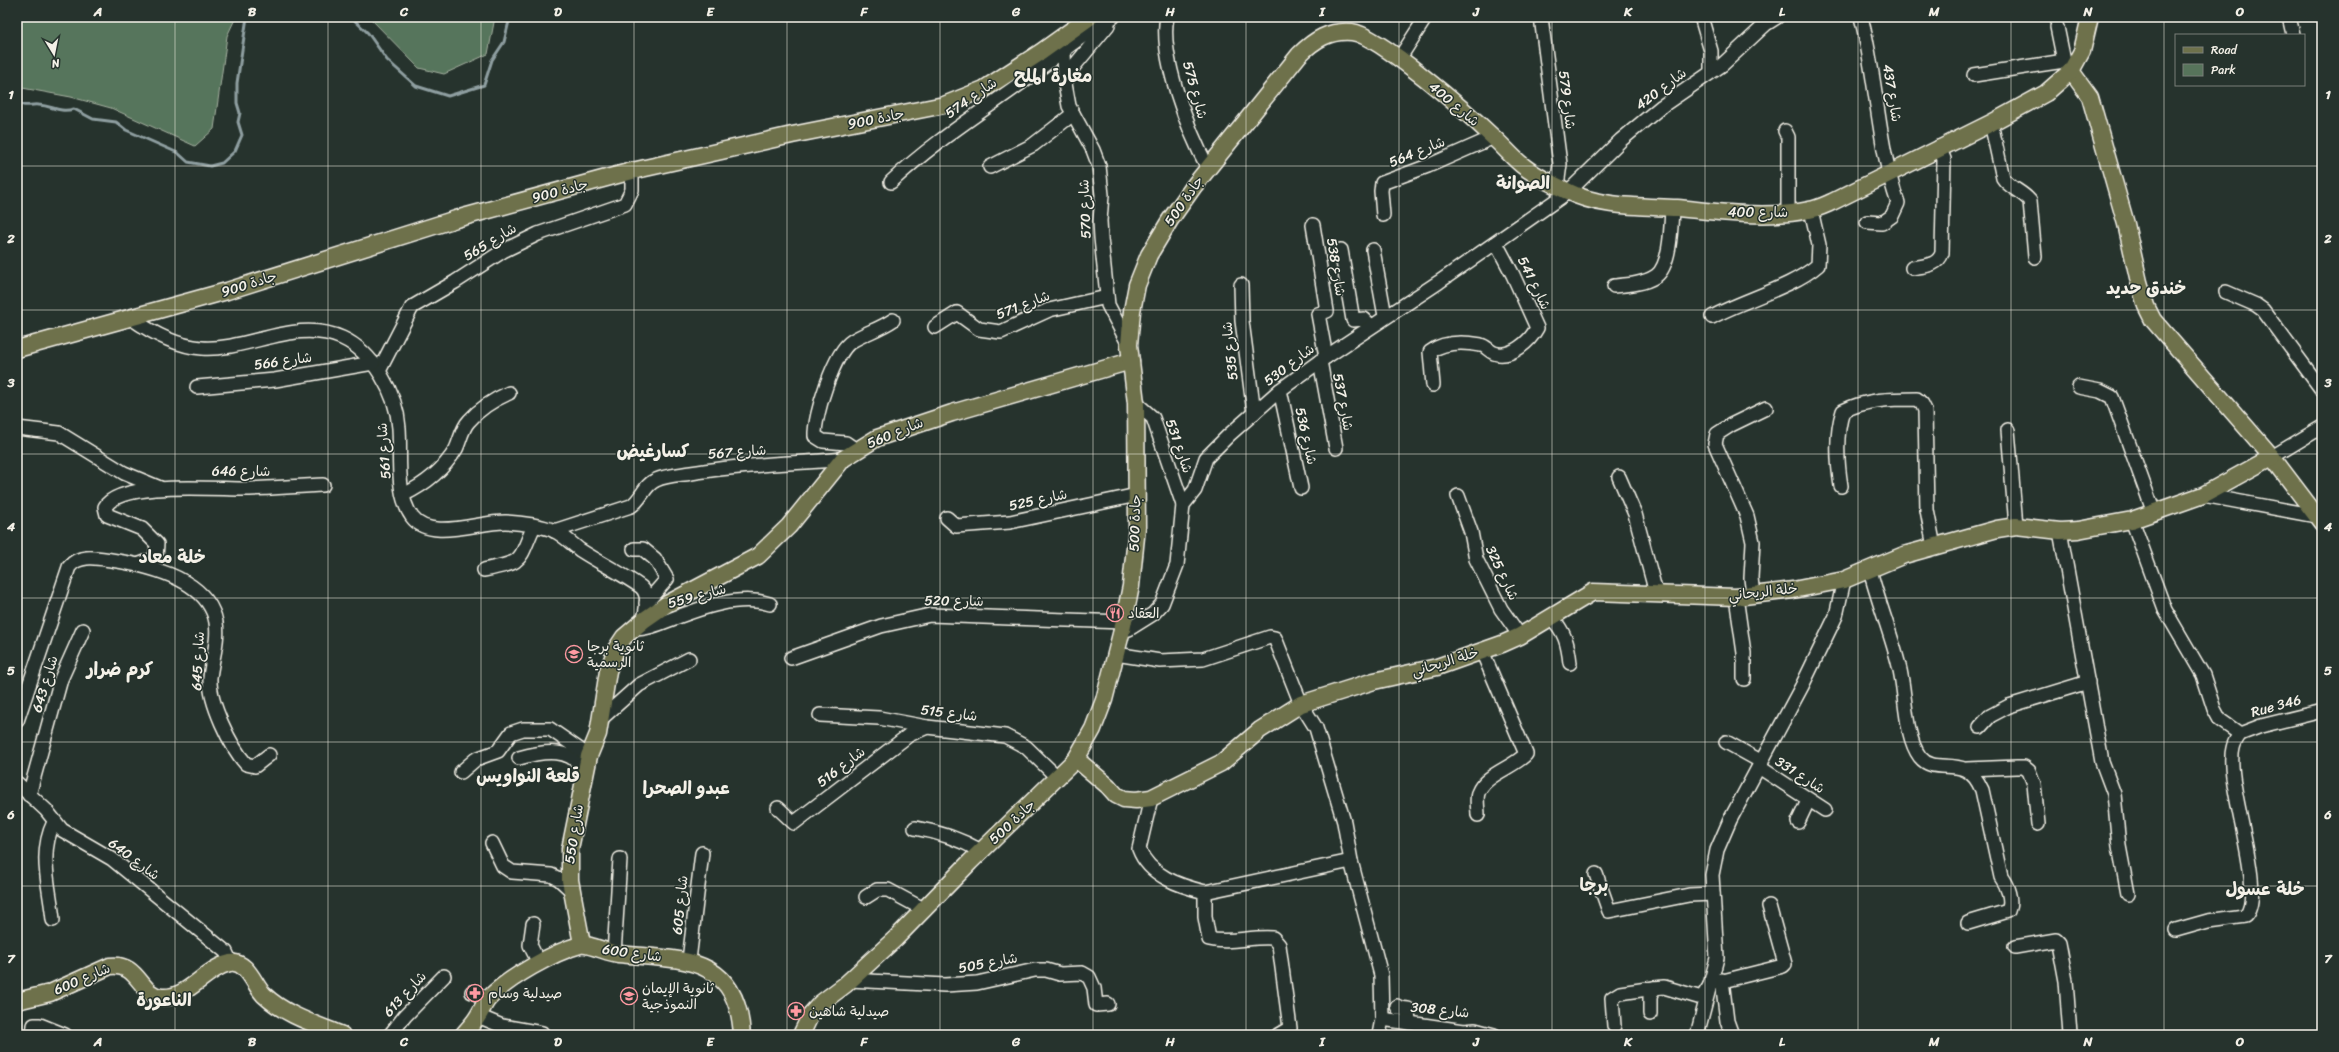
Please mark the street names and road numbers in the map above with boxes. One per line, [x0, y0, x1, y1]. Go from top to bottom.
street label: شارع 575 [1175, 58, 1215, 122]
street label: شارع 420 [1630, 61, 1692, 117]
street label: شارع 437 [1875, 62, 1909, 124]
street label: شارع 579 [1551, 69, 1583, 131]
street label: شارع 574 [940, 71, 1002, 125]
street label: شارع 400 [1423, 75, 1485, 133]
street label: جادة 900 [846, 101, 906, 137]
street label: شارع 564 [1385, 129, 1449, 175]
street label: جادة 500 [1157, 170, 1211, 232]
street label: جادة 900 [529, 172, 591, 210]
street label: شارع 570 [1071, 179, 1099, 239]
street label: شارع 400 [1728, 200, 1788, 225]
street label: شارع 565 [458, 216, 522, 268]
street label: شارع 538 [1319, 236, 1353, 298]
street label: شارع 541 [1510, 252, 1558, 314]
street label: جادة 900 [218, 264, 280, 304]
street label: شارع 571 [992, 283, 1054, 327]
street label: شارع 535 [1214, 320, 1246, 382]
street label: شارع 530 [1258, 337, 1320, 393]
street label: شارع 566 [252, 345, 314, 377]
street label: شارع 537 [1325, 371, 1361, 433]
street label: شارع 536 [1288, 405, 1324, 467]
street label: شارع 560 [863, 410, 927, 456]
street label: شارع 531 [1158, 415, 1200, 477]
street label: شارع 561 [370, 422, 398, 480]
street label: شارع 567 [707, 437, 767, 467]
street label: شارع 646 [212, 459, 270, 484]
street label: شارع 525 [1006, 482, 1070, 518]
street label: جادة 500 [1122, 494, 1148, 552]
street label: شارع 325 [1478, 541, 1526, 605]
street label: شارع 559 [665, 576, 729, 616]
street label: خلة الريحاني [1727, 576, 1799, 608]
street label: شارع 520 [924, 588, 984, 614]
street label: شارع 645 [184, 631, 212, 691]
street label: خلة الريحاني [1408, 640, 1482, 684]
street label: شارع 643 [25, 652, 65, 716]
street label: Rue 346 [2248, 687, 2304, 725]
street label: شارع 515 [919, 697, 979, 729]
street label: شارع 516 [811, 740, 871, 794]
street label: شارع 331 [1770, 749, 1830, 801]
street label: جادة 500 [983, 793, 1041, 851]
street label: شارع 550 [557, 802, 591, 866]
street label: شارع 640 [103, 831, 165, 887]
street label: شارع 605 [664, 874, 696, 936]
street label: شارع 600 [601, 936, 663, 970]
street label: شارع 505 [956, 945, 1020, 981]
street label: شارع 600 [50, 956, 114, 1002]
street label: شارع 613 [377, 965, 433, 1023]
street label: شارع 308 [1409, 994, 1471, 1026]

